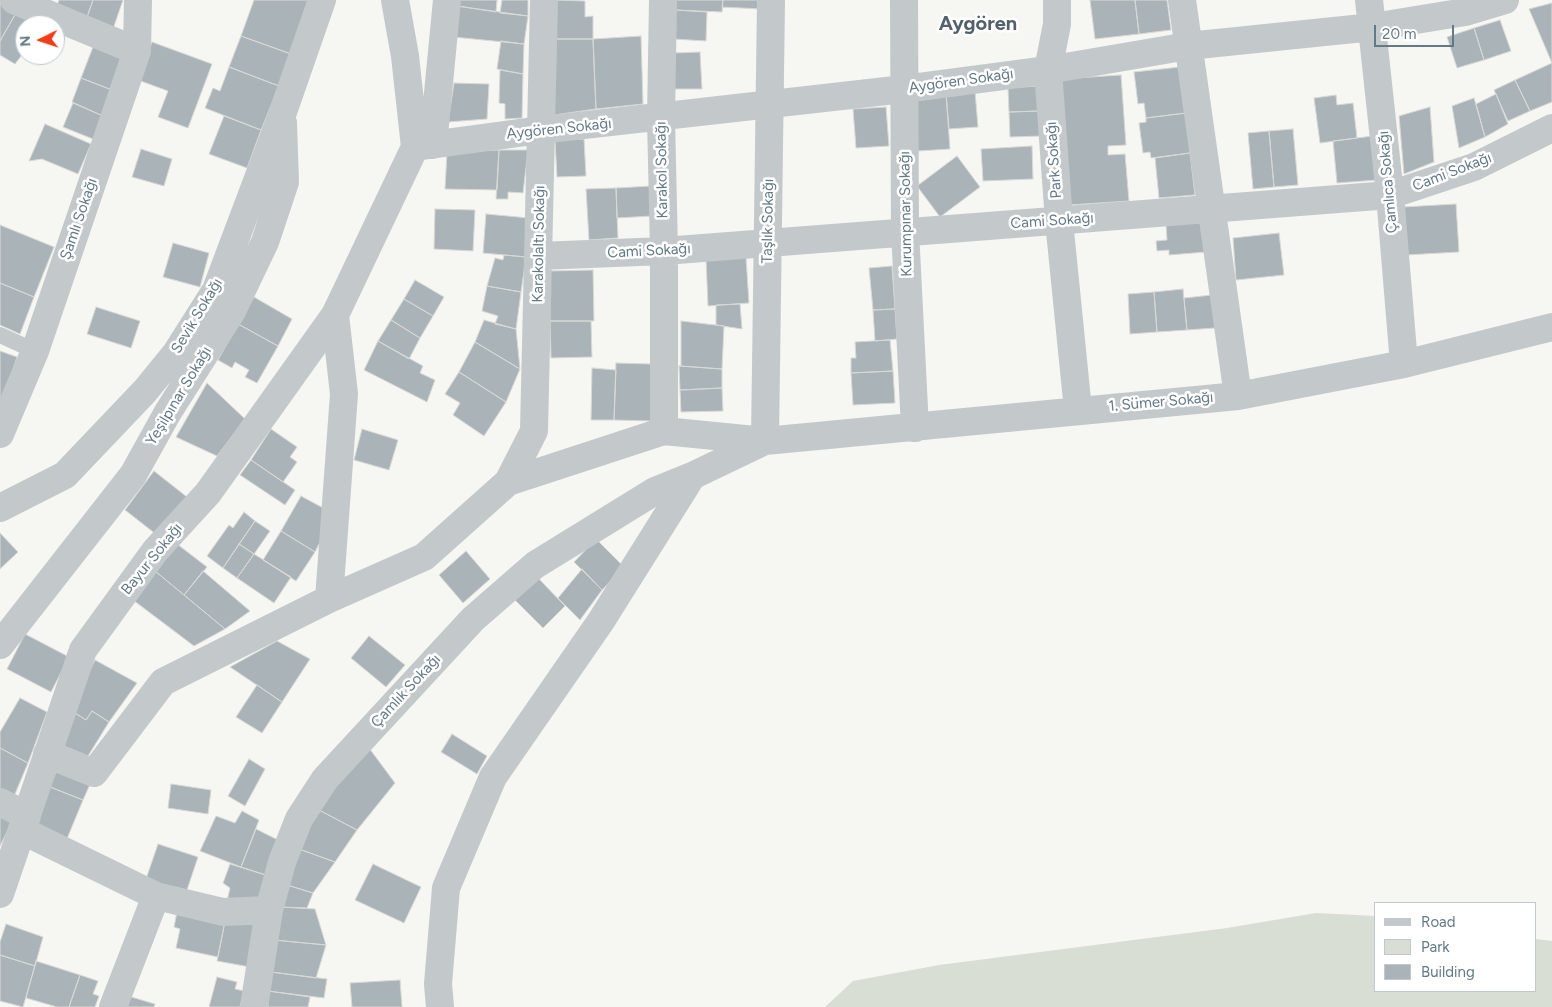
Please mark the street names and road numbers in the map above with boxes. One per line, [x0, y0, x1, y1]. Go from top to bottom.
street label: Aygören Sokağı [908, 65, 1014, 97]
street label: Aygören Sokağı [506, 115, 612, 143]
street label: Karakol Sokağı [652, 121, 672, 219]
street label: Park Sokağı [1042, 121, 1066, 199]
street label: Çamlıca Sokağı [1375, 130, 1401, 234]
street label: Cami Sokağı [1410, 149, 1494, 195]
street label: Kurumpınar Sokağı [896, 151, 916, 277]
street label: Şamlı Sokağı [57, 176, 101, 262]
street label: Taşlık Sokağı [758, 178, 778, 264]
street label: Karakolaltı Sokağı [529, 185, 549, 303]
street label: Cami Sokağı [1010, 209, 1094, 233]
street label: Cami Sokağı [607, 240, 691, 262]
street label: Sevik Sokağı [168, 275, 226, 357]
street label: Yeşilpınar Sokağı [142, 343, 216, 449]
street label: 1. Sümer Sokağı [1108, 388, 1214, 416]
street label: Bayur Sokağı [118, 520, 186, 598]
street label: Çamlık Sokağı [367, 651, 445, 731]

